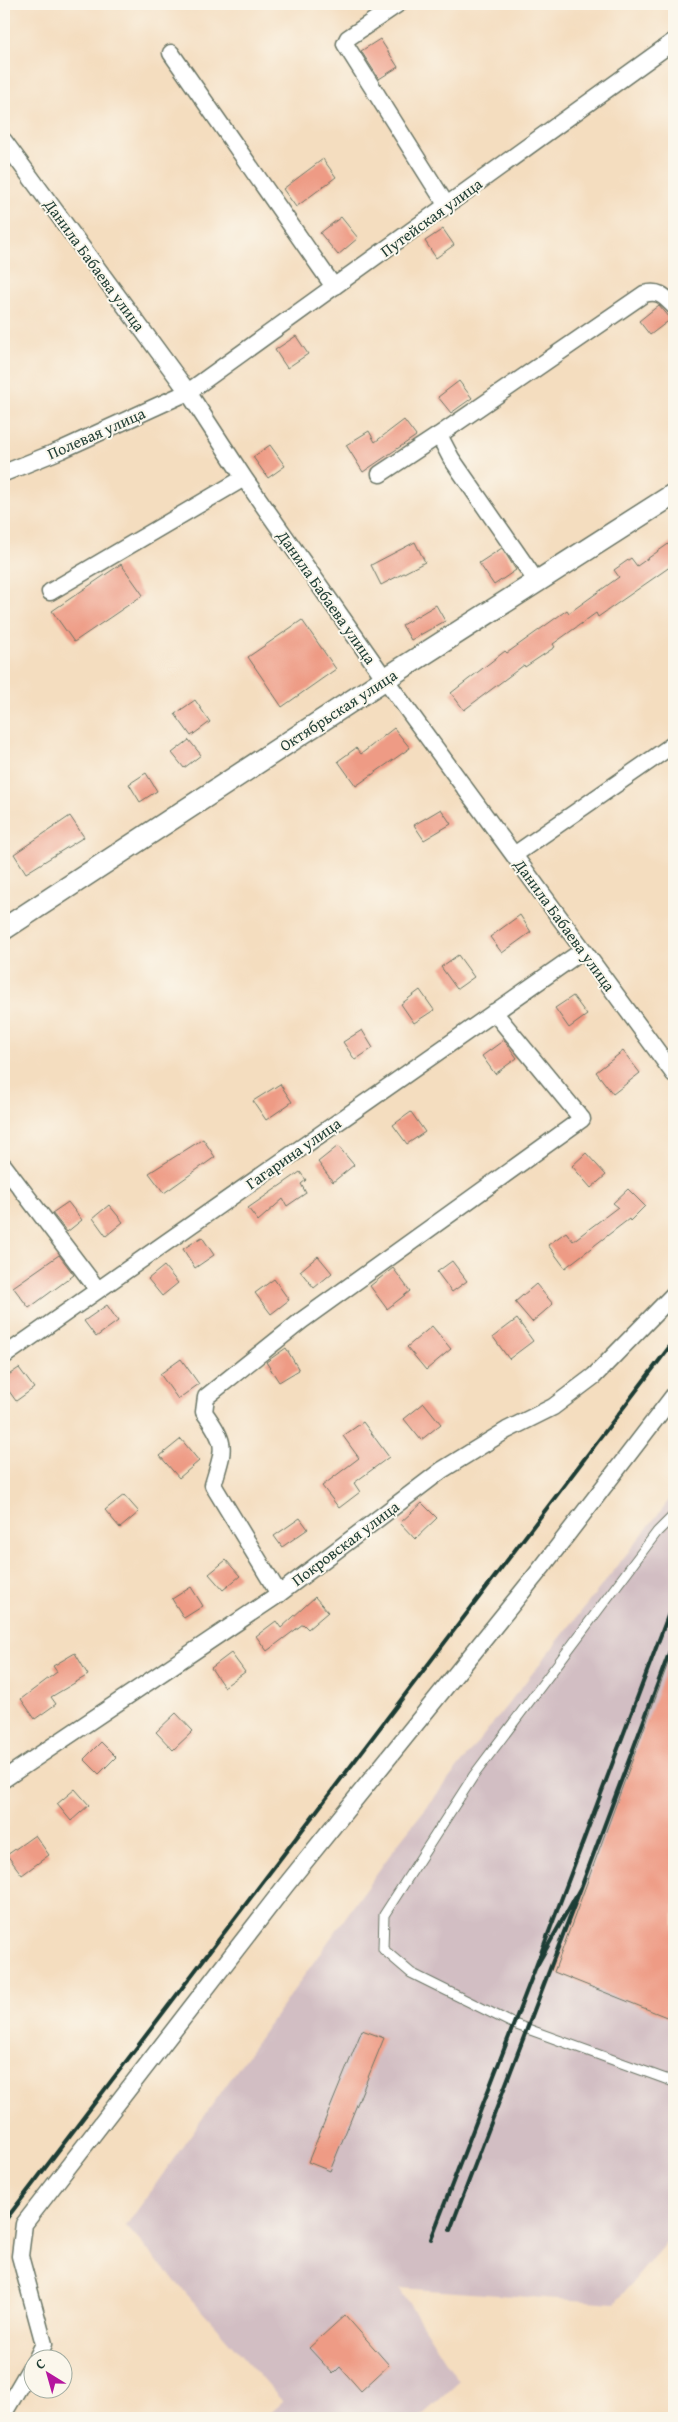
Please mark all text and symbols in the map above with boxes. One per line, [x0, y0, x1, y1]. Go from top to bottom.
street label: Путейская улица [375, 171, 487, 262]
street label: Данила Бабаева улица [38, 193, 152, 337]
street label: Полевая улица [43, 401, 149, 465]
street label: Данила Бабаева улица [271, 524, 383, 669]
street label: Октябрьская улица [274, 663, 402, 757]
street label: Данила Бабаева улица [508, 853, 622, 997]
street label: Гагарина улица [240, 1111, 346, 1195]
street label: Покровская улица [286, 1494, 404, 1592]
north arrow [22, 2350, 72, 2400]
text: С [31, 2353, 49, 2374]

